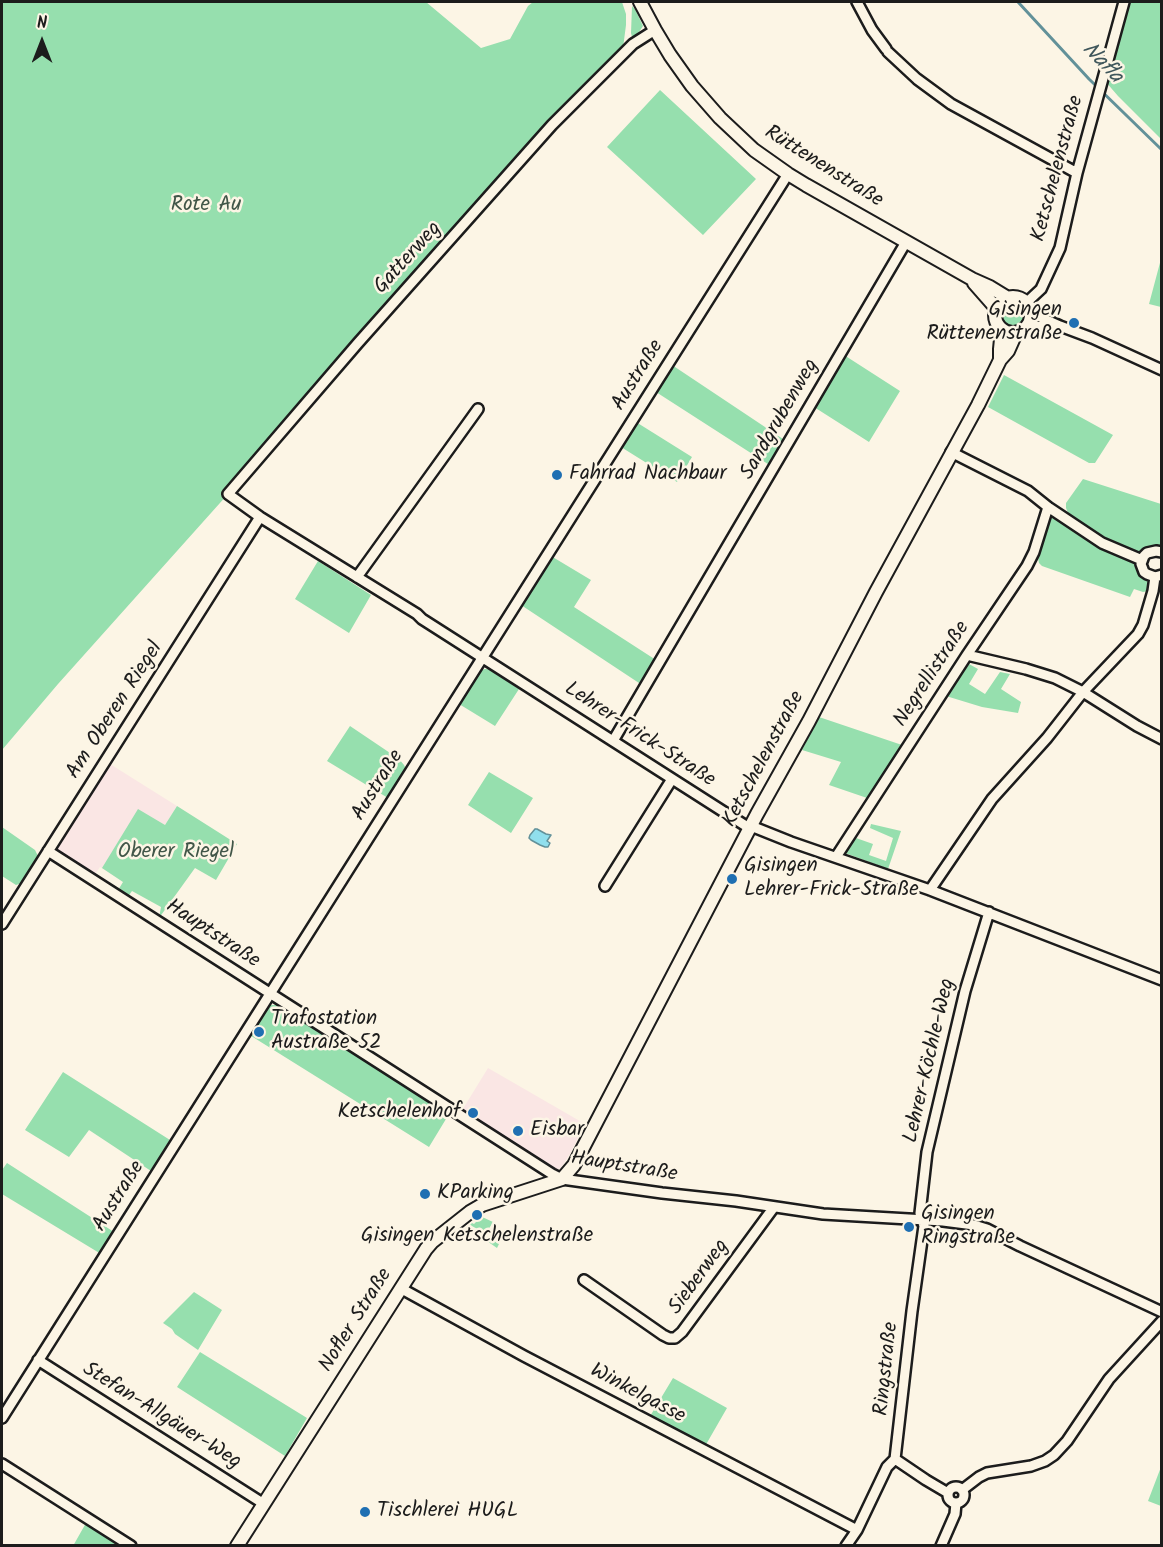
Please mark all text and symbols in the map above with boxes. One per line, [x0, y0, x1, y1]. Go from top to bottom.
text: N [37, 11, 47, 36]
north arrow [12, 12, 72, 72]
water label: Nafla [1075, 38, 1127, 90]
street label: Ketschelenstraße [1027, 93, 1091, 245]
street label: Rüttenenstraße [759, 121, 887, 215]
park label: Rote Au [171, 193, 241, 219]
street label: Gatterweg [370, 218, 448, 300]
place label: Gisingen Rüttenenstraße [927, 298, 1062, 348]
marker: Gisingen Rüttenenstraße [1067, 316, 1081, 330]
street label: Austraße [608, 336, 670, 416]
street label: Sandgrubenweg [736, 355, 826, 485]
place label: Fahrrad Nachbaur [569, 462, 726, 488]
marker: Fahrrad Nachbaur [550, 468, 564, 482]
street label: Negrellistraße [889, 617, 977, 733]
street label: Am Oberen Riegel [62, 638, 170, 784]
street label: Lehrer-Frick-Straße [559, 678, 719, 794]
street label: Ketschelenstraße [719, 688, 811, 832]
street label: Austraße [348, 746, 410, 826]
park label: Oberer Riegel [118, 840, 234, 866]
place label: Gisingen Lehrer-Frick-Straße [744, 854, 919, 904]
marker: Gisingen Lehrer-Frick-Straße [725, 872, 739, 886]
street label: Hauptstraße [160, 895, 264, 975]
street label: Lehrer-Köchle-Weg [900, 976, 962, 1146]
place label: Trafostation Austraße 52 [271, 1007, 381, 1057]
marker: Trafostation Austraße 52 [252, 1025, 266, 1039]
place label: Ketschelenhof [338, 1100, 461, 1126]
marker: Ketschelenhof [466, 1106, 480, 1120]
place label: Eisbar [530, 1118, 584, 1144]
marker: Eisbar [511, 1124, 525, 1138]
street label: Hauptstraße [569, 1147, 679, 1189]
street label: Austraße [89, 1157, 151, 1237]
place label: KParking [437, 1181, 514, 1207]
marker: KParking [418, 1187, 432, 1201]
place label: Gisingen Ringstraße [921, 1202, 1015, 1252]
marker: Gisingen Ketschelenstraße [470, 1208, 484, 1222]
marker: Gisingen Ringstraße [902, 1220, 916, 1234]
place label: Gisingen Ketschelenstraße [361, 1224, 593, 1250]
street label: Sieberweg [664, 1236, 736, 1320]
street label: Nofler Straße [315, 1264, 399, 1378]
street label: Ringstraße [871, 1321, 905, 1417]
street label: Stefan-Allgäuer-Weg [77, 1358, 245, 1476]
street label: Winkelgasse [585, 1359, 689, 1431]
place label: Tischlerei HUGL [377, 1499, 518, 1525]
marker: Tischlerei HUGL [358, 1505, 372, 1519]

